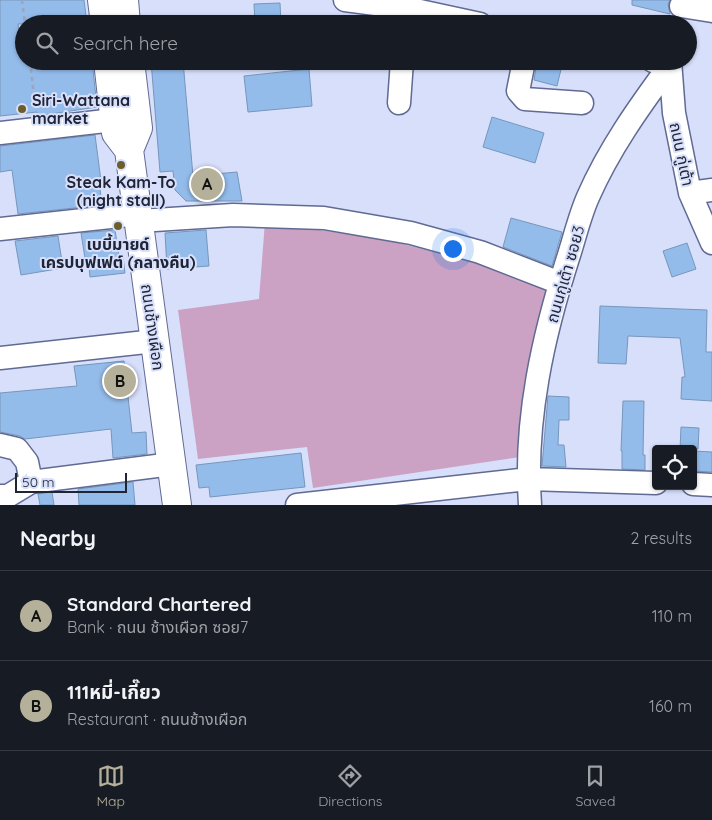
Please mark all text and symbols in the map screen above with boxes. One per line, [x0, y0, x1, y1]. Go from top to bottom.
search box [15, 15, 697, 70]
icon: search [33, 29, 61, 57]
text: Search here [73, 31, 178, 55]
place label: Siri-Wattana market [32, 90, 130, 128]
marker: Siri-Wattana market [16, 103, 28, 115]
street label: ถนน กู่เต้า [666, 120, 698, 188]
marker: Steak Kam-To (night stall) [115, 159, 127, 171]
pin: A [191, 165, 223, 203]
place label: Steak Kam-To (night stall) [67, 172, 175, 210]
marker: เบบี้มายด์ เครปบุฟเฟต์ (กลางคืน) [112, 220, 124, 232]
street label: ถนนกู่เต้า ซอย3 [542, 223, 588, 325]
place label: เบบี้มายด์ เครปบุฟเฟต์ (กลางคืน) [40, 233, 196, 272]
your location [440, 236, 466, 262]
street label: ถนนช้างเผือก [137, 283, 169, 371]
pin: B [104, 362, 136, 400]
map controls [652, 445, 697, 490]
button: locate [652, 445, 697, 490]
scale bar [15, 470, 128, 493]
text: 50 m [22, 473, 55, 491]
text: Nearby [20, 525, 96, 551]
text: 2 results [630, 528, 692, 548]
text: Standard Chartered [67, 592, 251, 616]
text: A [31, 606, 41, 626]
text: 110 m [652, 606, 692, 626]
text: Bank · ถนน ช้างเผือก ซอย7 [67, 617, 248, 637]
text: 111หมี่-เกี๊ยว [67, 680, 161, 704]
text: B [31, 696, 41, 716]
text: 160 m [649, 696, 692, 716]
text: Restaurant · ถนนช้างเผือก [67, 709, 247, 729]
tab: Map [97, 762, 125, 810]
tab: Directions [318, 762, 382, 810]
tab: Saved [575, 762, 615, 810]

